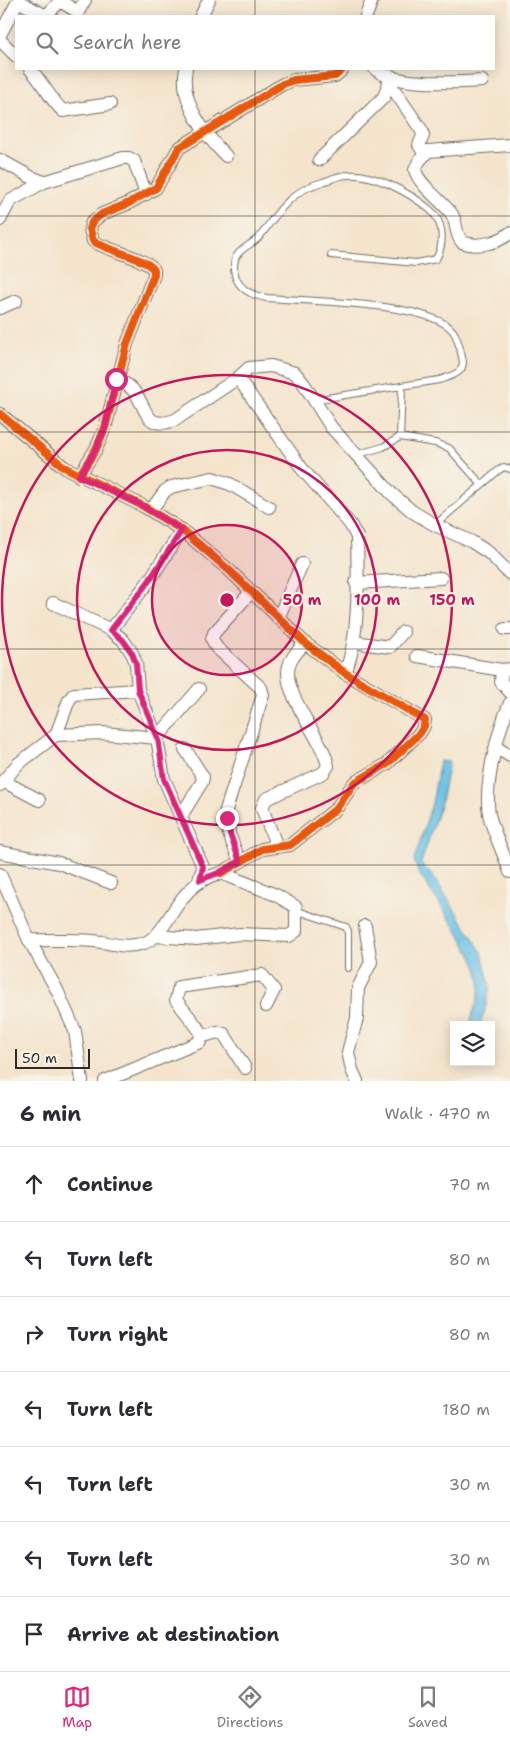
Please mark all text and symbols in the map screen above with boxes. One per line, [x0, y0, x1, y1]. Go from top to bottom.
search box [15, 15, 495, 70]
icon: search [33, 29, 61, 57]
text: Search here [73, 30, 182, 55]
route start [105, 368, 128, 391]
text: 50 m [283, 590, 322, 610]
text: 100 m [354, 590, 400, 610]
text: 150 m [429, 590, 475, 610]
centre of rings [218, 591, 236, 609]
route end [216, 807, 239, 830]
map controls [450, 1021, 495, 1066]
button: layers [450, 1021, 495, 1066]
scale bar [15, 1046, 90, 1069]
text: 50 m [22, 1049, 57, 1067]
text: 6 min [20, 1100, 81, 1128]
text: Walk · 470 m [385, 1103, 490, 1124]
icon: ahead [20, 1170, 48, 1198]
text: Continue [67, 1172, 153, 1197]
text: 70 m [449, 1174, 490, 1195]
icon: left [20, 1245, 48, 1273]
text: Turn left [67, 1247, 153, 1272]
text: 80 m [449, 1249, 490, 1270]
icon: right [20, 1320, 48, 1348]
text: Turn right [67, 1322, 168, 1347]
text: 80 m [449, 1324, 490, 1345]
icon: left [20, 1395, 48, 1423]
text: Turn left [67, 1397, 153, 1422]
text: 180 m [442, 1399, 490, 1420]
icon: left [20, 1470, 48, 1498]
text: Turn left [67, 1472, 153, 1497]
text: 30 m [449, 1474, 490, 1495]
icon: left [20, 1545, 48, 1573]
text: Turn left [67, 1547, 153, 1572]
text: 30 m [449, 1549, 490, 1570]
icon: arrive [20, 1620, 48, 1648]
text: Arrive at destination [67, 1622, 279, 1647]
tab: Map [62, 1683, 92, 1731]
tab: Directions [217, 1683, 284, 1731]
tab: Saved [408, 1683, 448, 1731]

